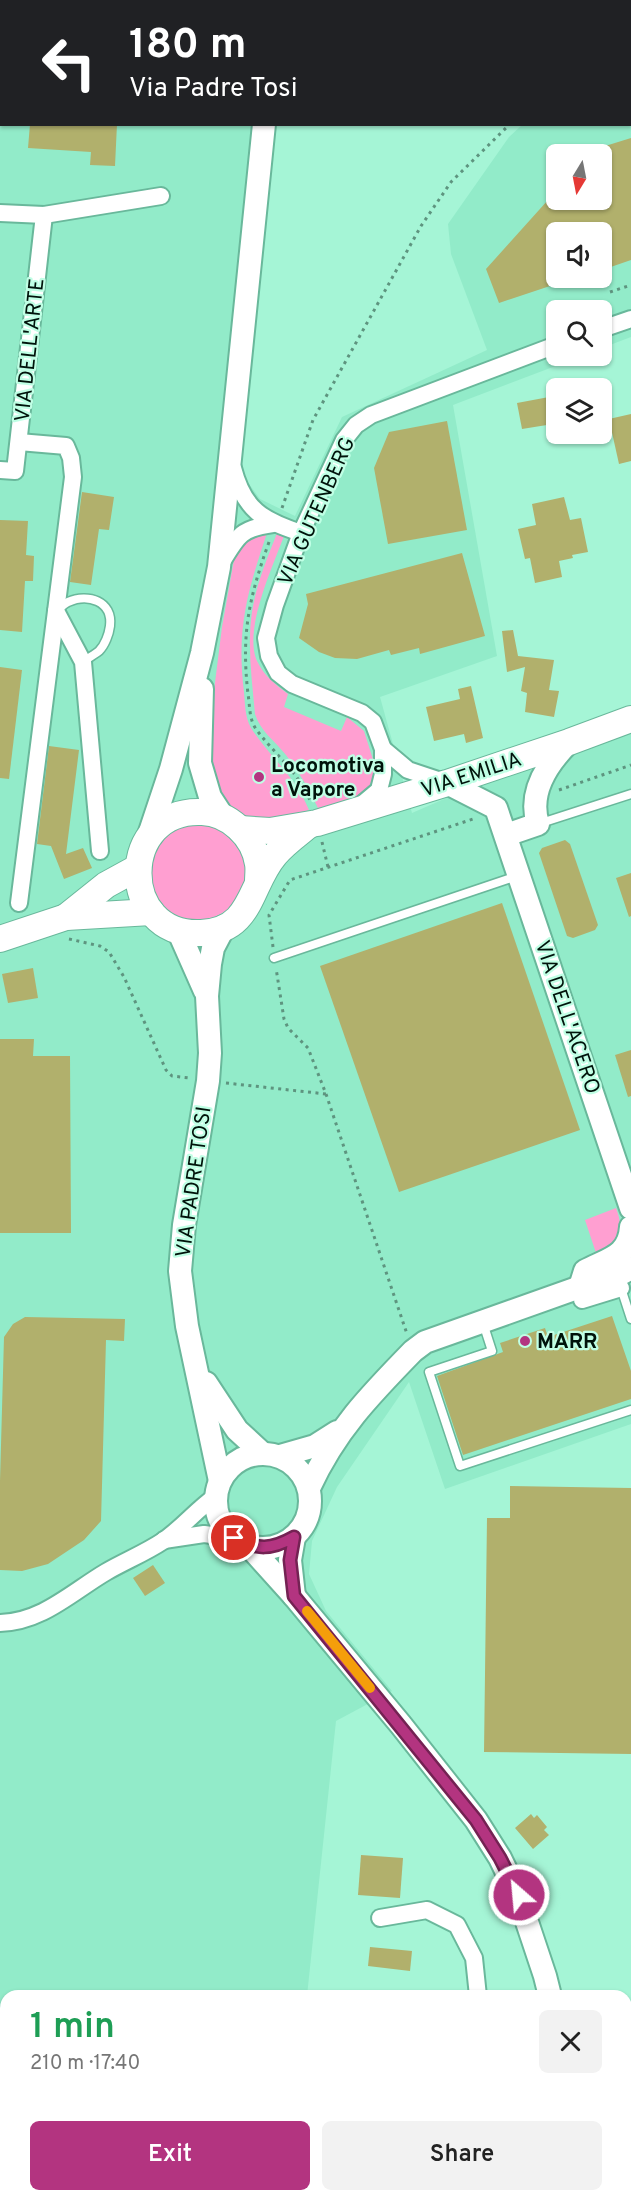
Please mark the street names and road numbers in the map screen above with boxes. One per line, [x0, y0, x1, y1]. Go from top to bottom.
street label: VIA DELL'ARTE [10, 277, 51, 423]
street label: VIA GUTENBERG [272, 433, 362, 590]
street label: VIA EMILIA [418, 746, 525, 804]
street label: VIA DELL'ACERO [528, 937, 605, 1098]
street label: VIA PADRE TOSI [171, 1105, 218, 1260]

